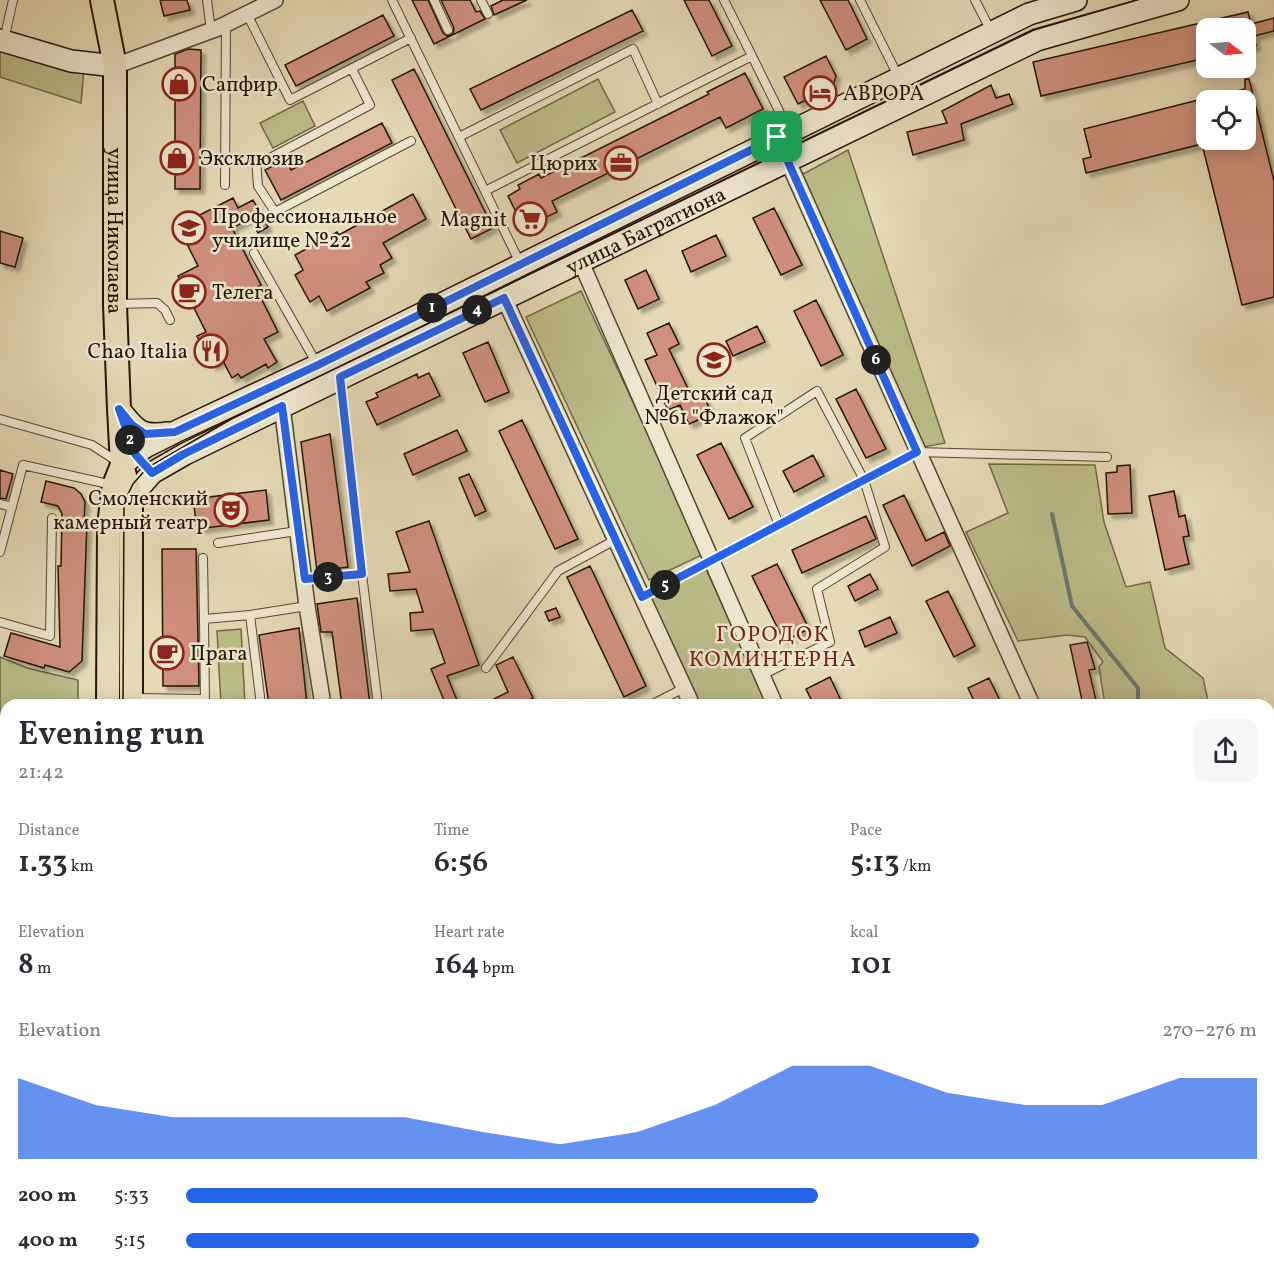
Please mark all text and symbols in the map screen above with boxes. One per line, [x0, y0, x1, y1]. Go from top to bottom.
north arrow [1196, 18, 1256, 78]
map controls [1196, 18, 1256, 150]
shop icon: Сапфир [161, 66, 197, 102]
place label: Сапфир [202, 71, 278, 100]
hotel icon: ABPOPA [802, 75, 838, 111]
place label: ABPOPA [843, 80, 925, 109]
button: locate [1196, 90, 1256, 150]
pin [751, 111, 802, 162]
icon: arrive [760, 120, 793, 153]
shop icon: Эксклюзив [159, 140, 195, 176]
place label: Эксклюзив [200, 145, 304, 174]
office icon: Цюрих [603, 145, 639, 181]
street label: улица Николаева [99, 148, 128, 315]
place label: Цюрих [530, 150, 598, 179]
street label: улица Багратиона [561, 180, 731, 283]
supermarket icon: Magnit [512, 201, 548, 237]
place label: Профессиональное училище №22 [212, 203, 397, 256]
place label: Magnit [440, 206, 507, 235]
school or university icon: Профессиональное училище №22 [171, 210, 207, 246]
cafe icon: Телега [171, 274, 207, 310]
place label: Телега [212, 279, 274, 308]
pin: 1 [417, 293, 447, 323]
pin: 4 [462, 295, 492, 325]
text: 1 [429, 297, 435, 319]
text: 4 [472, 299, 482, 321]
restaurant icon: Chao Italia [193, 333, 229, 369]
place label: Chao Italia [88, 338, 188, 367]
school or university icon: Детский сад №61 "Флажок" [696, 342, 732, 378]
pin: 6 [861, 345, 891, 375]
text: 6 [872, 349, 880, 371]
place label: Детский сад №61 "Флажок" [644, 380, 784, 433]
pin: 2 [115, 425, 145, 455]
text: 2 [126, 429, 134, 451]
place label: Смоленский камерный театр [53, 485, 208, 538]
theatre icon: Смоленский камерный театр [213, 492, 249, 528]
pin: 3 [313, 562, 343, 592]
text: 3 [324, 566, 332, 588]
pin: 5 [650, 570, 680, 600]
text: 5 [661, 574, 669, 596]
district label: ГОРОДОК КОМИНТЕРНА [689, 620, 857, 676]
cafe icon: Прага [149, 635, 185, 671]
place label: Прага [190, 640, 248, 669]
text: Evening run [18, 713, 205, 759]
button: share [1194, 719, 1257, 782]
text: 21:42 [18, 759, 64, 787]
text: Distance [18, 820, 79, 842]
text: Time [434, 820, 469, 842]
text: Pace [850, 820, 882, 842]
text: 1.33 [18, 842, 68, 884]
text: 6:56 [434, 842, 488, 884]
text: 5:13 [850, 842, 900, 884]
text: km [68, 856, 94, 878]
text: /km [900, 856, 932, 878]
text: Elevation [18, 922, 85, 944]
text: Heart rate [434, 922, 505, 944]
text: kcal [850, 922, 878, 944]
text: 8 [18, 944, 34, 986]
text: 164 [434, 944, 479, 986]
text: 101 [850, 944, 892, 986]
text: m [34, 958, 51, 980]
text: bpm [479, 958, 515, 980]
text: Elevation [18, 1017, 101, 1045]
text: 270–276 m [1162, 1017, 1257, 1045]
text: 200 m [18, 1182, 76, 1210]
text: 5:33 [114, 1182, 149, 1210]
text: 400 m [18, 1227, 78, 1255]
text: 5:15 [114, 1227, 146, 1255]

